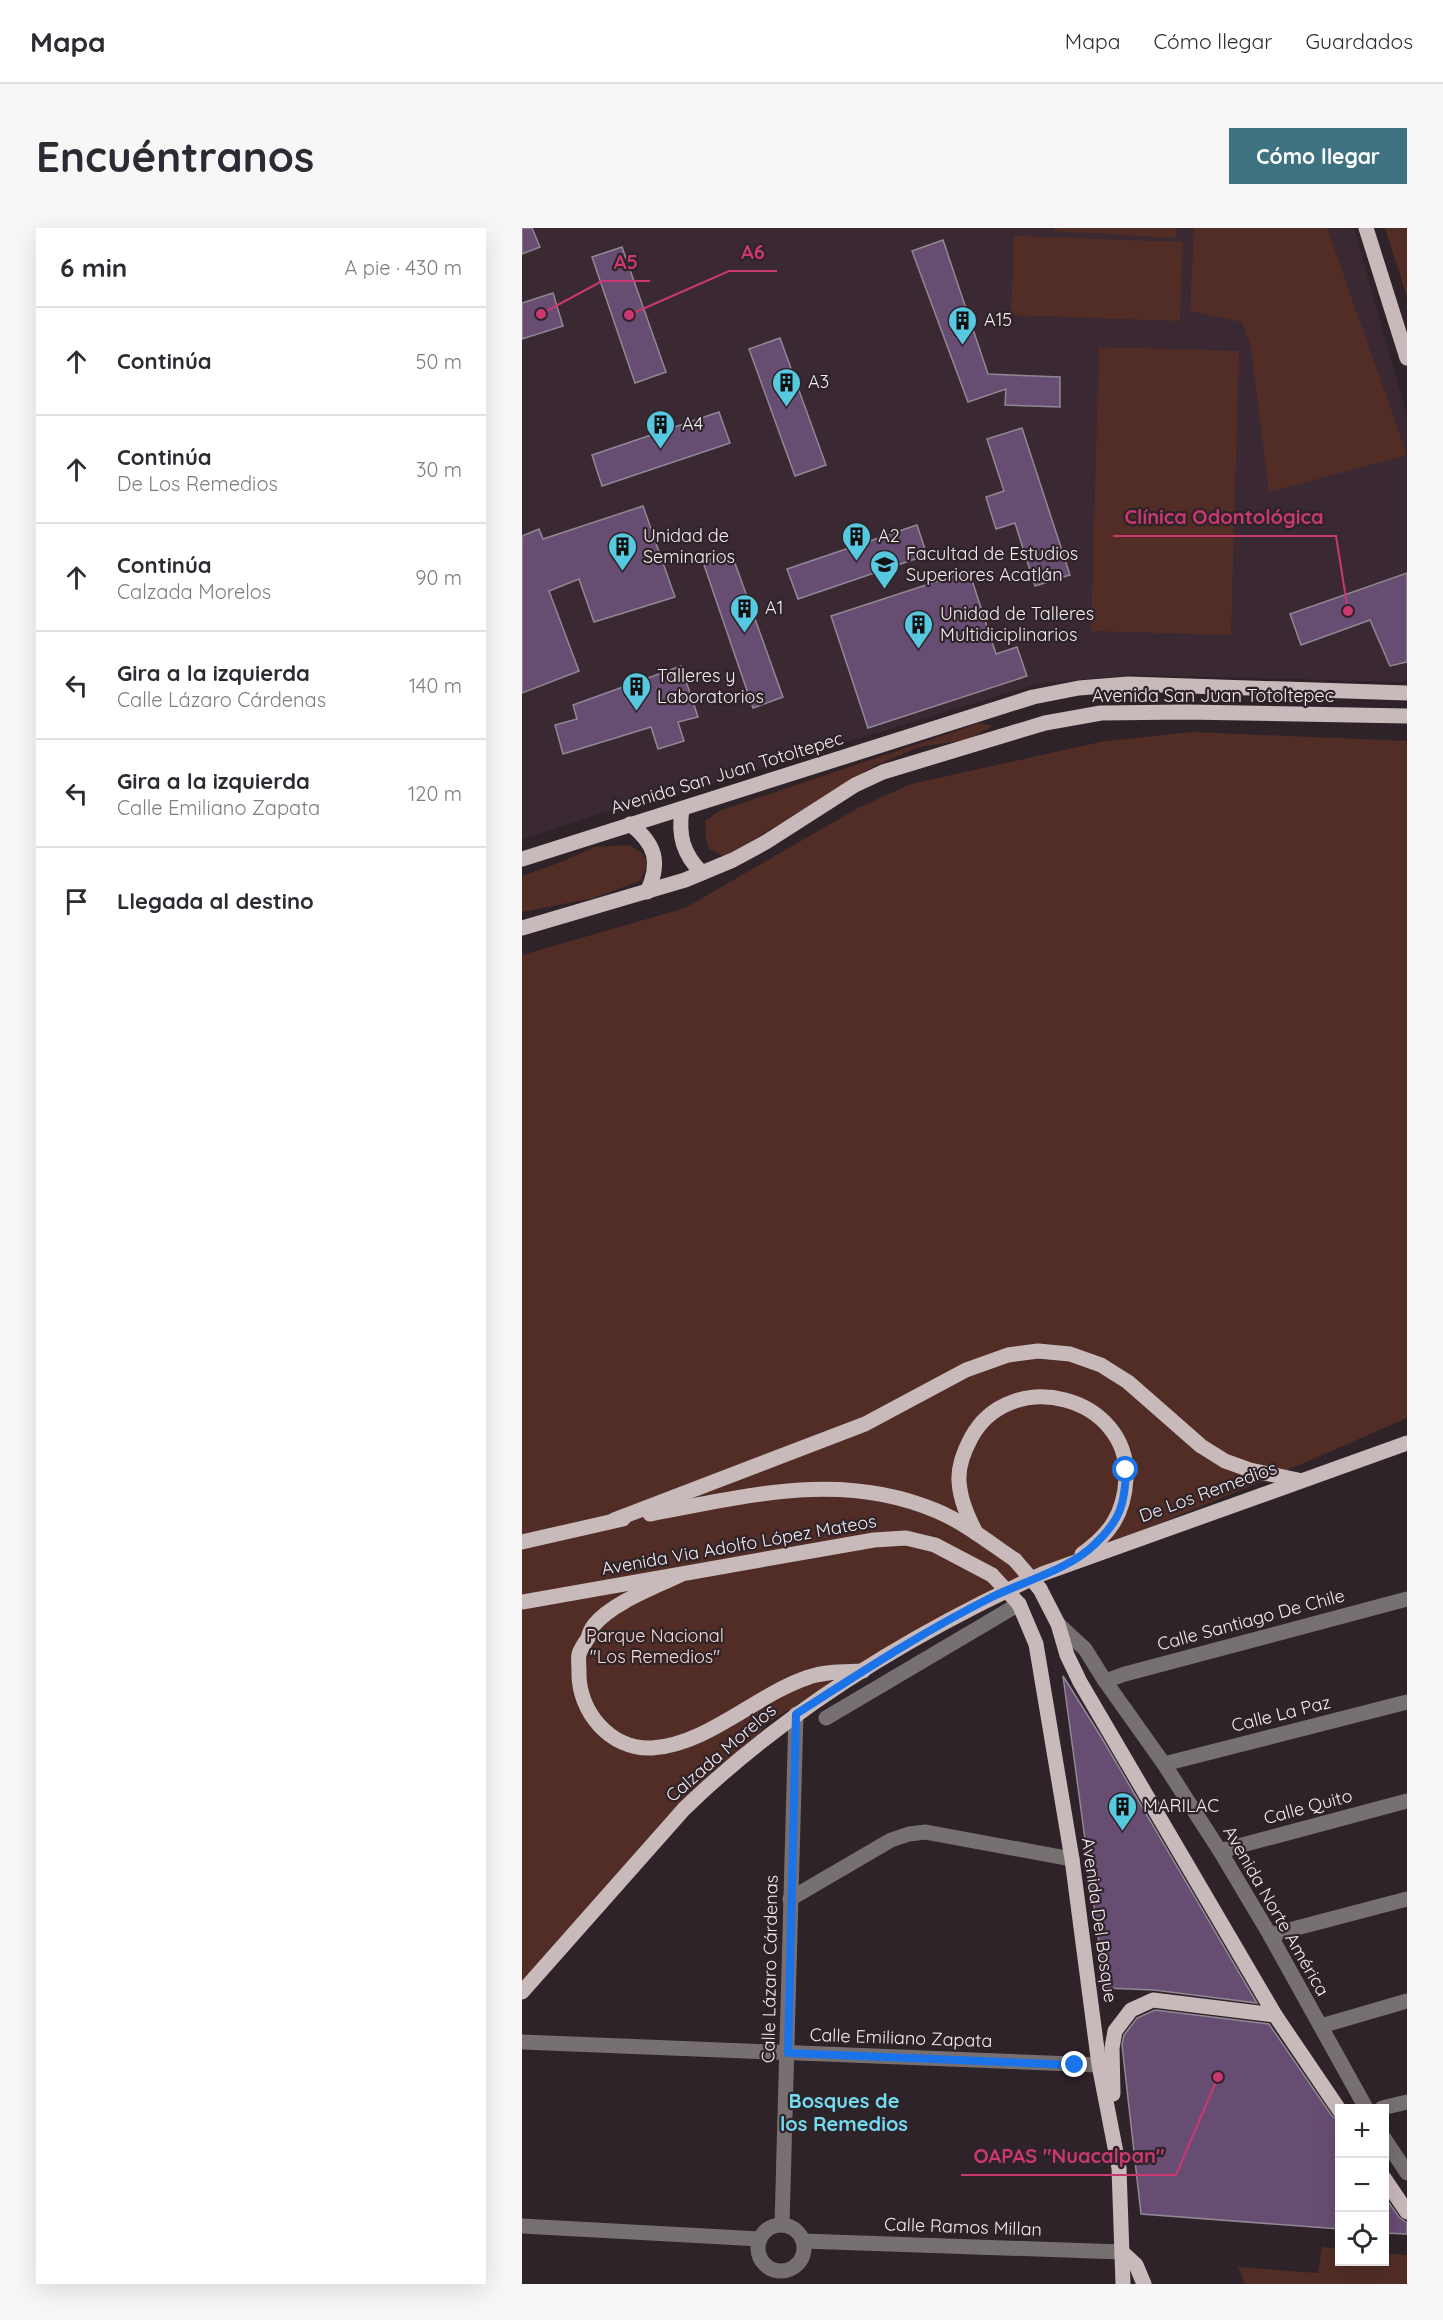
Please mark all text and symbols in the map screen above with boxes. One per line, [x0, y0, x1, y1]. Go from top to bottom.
text: Mapa [30, 24, 106, 59]
text: Mapa [1065, 28, 1120, 54]
text: Cómo llegar [1153, 28, 1272, 54]
text: Guardados [1305, 28, 1413, 54]
button: Cómo llegar [1229, 128, 1407, 184]
text: Encuéntranos [36, 130, 314, 183]
callout: A6 [729, 233, 777, 271]
text: A6 [741, 239, 765, 264]
callout: A5 [602, 243, 650, 281]
text: A5 [614, 249, 638, 274]
text: 6 min [60, 251, 127, 284]
text: A pie · 430 m [344, 255, 462, 280]
building icon: A15 [947, 304, 979, 346]
place label: A15 [984, 308, 1012, 331]
icon: ahead [60, 345, 93, 378]
text: Continúa [117, 347, 212, 375]
text: 50 m [416, 349, 462, 374]
building icon: A3 [771, 366, 803, 408]
place label: A3 [808, 370, 829, 393]
building icon: A4 [645, 408, 677, 450]
place label: A4 [682, 412, 703, 435]
text: Continúa [117, 443, 212, 471]
icon: ahead [60, 453, 93, 486]
text: 30 m [416, 457, 462, 482]
text: De Los Remedios [117, 471, 278, 496]
callout: Clínica Odontológica [1113, 498, 1336, 536]
text: Clínica Odontológica [1124, 504, 1324, 529]
building icon: A2 [841, 520, 873, 562]
place label: Unidad de Seminarios [643, 524, 735, 568]
place label: A2 [878, 524, 900, 547]
building icon: Unidad de Seminarios [606, 530, 638, 572]
place label: Facultad de Estudios Superiores Acatlán [906, 542, 1078, 586]
school or university icon: Facultad de Estudios Superiores Acatlán [869, 548, 901, 590]
text: Continúa [117, 551, 212, 579]
icon: ahead [60, 561, 93, 594]
text: 90 m [415, 565, 462, 590]
text: Calzada Morelos [117, 579, 271, 604]
building icon: A1 [728, 592, 760, 634]
place label: A1 [765, 596, 783, 619]
place label: Unidad de Talleres Multidiciplinarios [940, 602, 1094, 646]
building icon: Unidad de Talleres Multidiciplinarios [903, 608, 935, 650]
text: Gira a la izquierda [117, 659, 310, 687]
place label: Talleres y Laboratorios [657, 664, 764, 708]
icon: left [60, 669, 93, 702]
building icon: Talleres y Laboratorios [620, 670, 652, 712]
text: 140 m [409, 673, 462, 698]
street label: Avenida San Juan Totoltepec [1092, 684, 1334, 707]
text: Calle Lázaro Cárdenas [117, 687, 326, 712]
street label: Avenida San Juan Totoltepec [608, 726, 846, 819]
text: Gira a la izquierda [117, 767, 310, 795]
icon: left [60, 777, 93, 810]
text: 120 m [408, 781, 462, 806]
text: Calle Emiliano Zapata [117, 795, 320, 820]
icon: arrive [60, 885, 93, 918]
text: Llegada al destino [117, 887, 314, 915]
route start [1112, 1456, 1138, 1482]
street label: De Los Remedios [1136, 1456, 1280, 1527]
street label: Avenida Via Adolfo López Mateos [600, 1509, 878, 1580]
street label: Calle Santiago De Chile [1155, 1583, 1347, 1656]
park label: Parque Nacional "Los Remedios" [586, 1624, 724, 1668]
street label: Calle La Paz [1229, 1690, 1333, 1737]
street label: Calzada Morelos [661, 1698, 781, 1807]
street label: Calle Quito [1261, 1784, 1355, 1829]
building icon: MARILAC [1106, 1790, 1138, 1832]
place label: MARILAC [1143, 1794, 1219, 1817]
street label: Avenida Norte América [1218, 1821, 1335, 2000]
street label: Avenida Del Bosque [1077, 1836, 1122, 2004]
street label: Calle Lázaro Cárdenas [756, 1875, 783, 2063]
street label: Calle Emiliano Zapata [809, 2023, 993, 2052]
route end [1061, 2051, 1087, 2077]
district label: Bosques de los Remedios [780, 2088, 908, 2136]
map controls [1335, 2104, 1389, 2266]
button: + [1335, 2104, 1389, 2158]
callout: OAPAS "Nuacalpan" [961, 2137, 1176, 2175]
text: OAPAS "Nuacalpan" [973, 2143, 1165, 2168]
button: − [1335, 2158, 1389, 2212]
street label: Calle Ramos Millan [884, 2212, 1042, 2241]
button: locate [1335, 2212, 1389, 2266]

